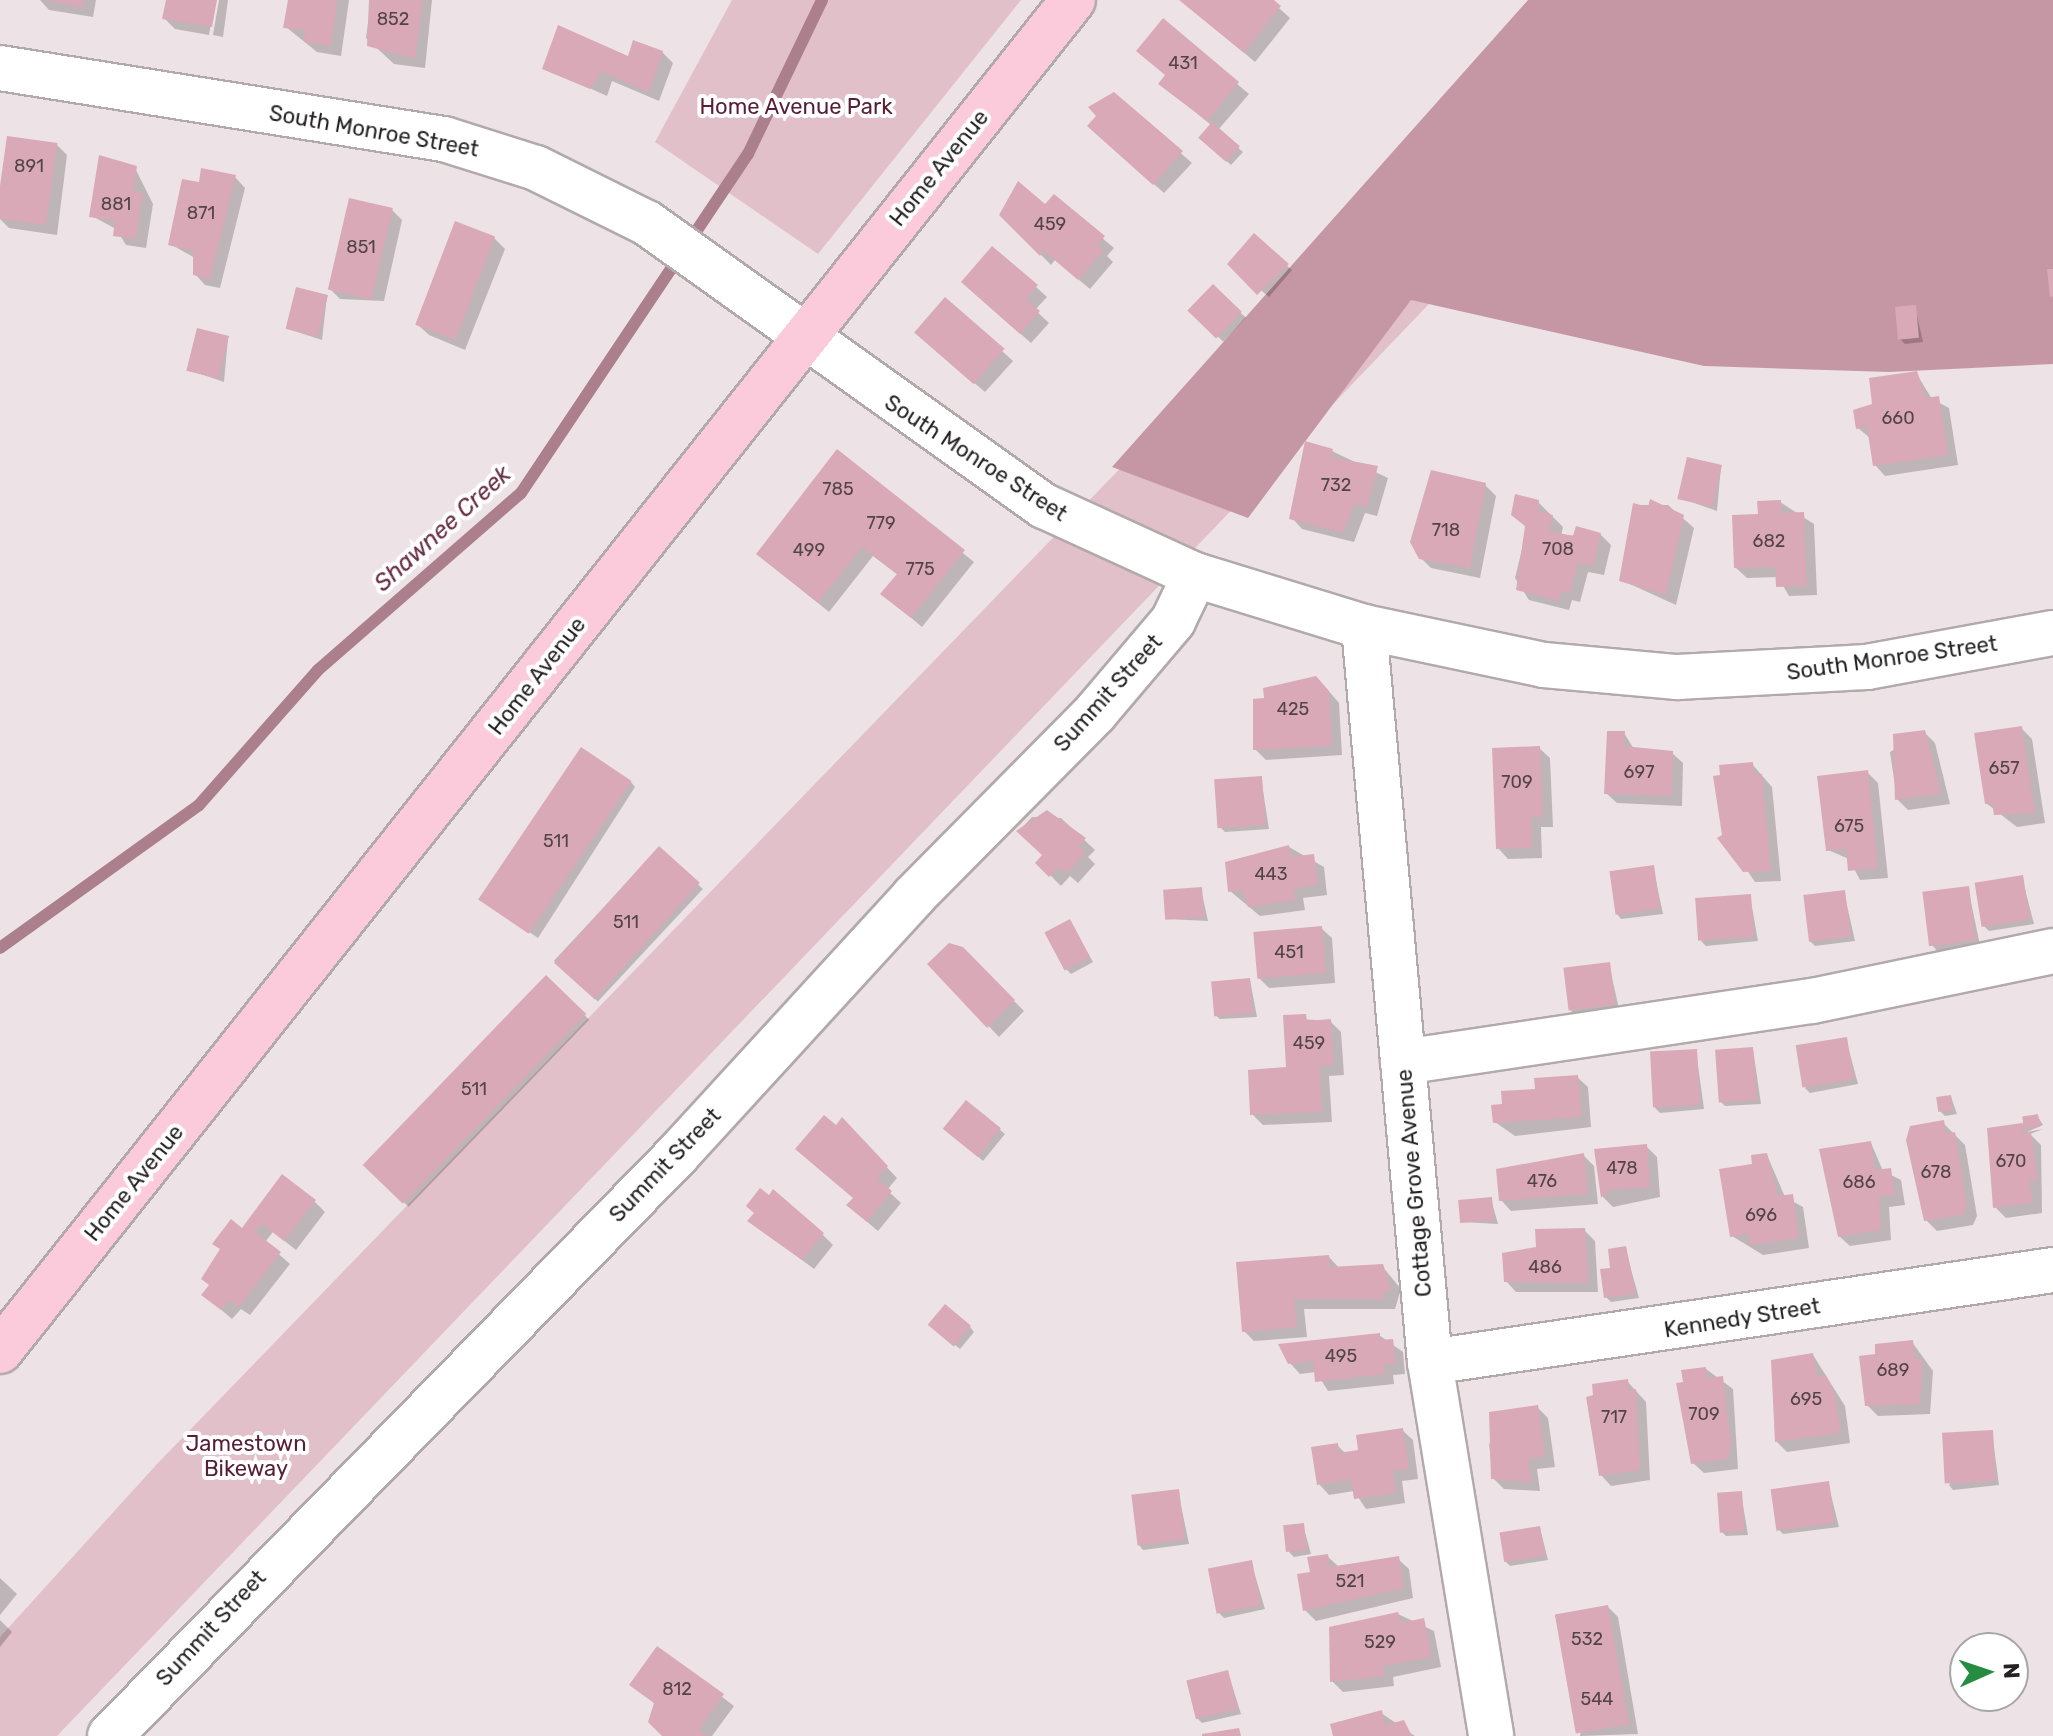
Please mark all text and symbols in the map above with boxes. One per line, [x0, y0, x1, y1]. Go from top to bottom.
house number: 852 [377, 8, 409, 30]
house number: 431 [1168, 52, 1198, 74]
park label: Home Avenue Park [699, 94, 893, 120]
street label: South Monroe Street [267, 100, 481, 162]
street label: Home Avenue [884, 104, 994, 232]
house number: 891 [14, 155, 44, 177]
house number: 881 [101, 193, 131, 215]
house number: 871 [187, 202, 215, 224]
house number: 459 [1034, 213, 1066, 235]
house number: 851 [346, 236, 376, 258]
street label: South Monroe Street [880, 389, 1072, 527]
house number: 660 [1881, 407, 1915, 429]
water label: Shawnee Creek [369, 460, 517, 598]
house number: 732 [1321, 474, 1351, 496]
house number: 785 [822, 478, 854, 500]
house number: 779 [866, 512, 896, 534]
house number: 718 [1432, 519, 1460, 541]
house number: 682 [1753, 530, 1785, 552]
house number: 708 [1542, 538, 1574, 560]
house number: 499 [793, 539, 825, 561]
house number: 775 [905, 558, 935, 580]
street label: Home Avenue [483, 612, 591, 740]
street label: Summit Street [1048, 629, 1168, 757]
street label: South Monroe Street [1785, 630, 1999, 686]
house number: 425 [1277, 698, 1309, 720]
house number: 657 [1989, 757, 2019, 779]
house number: 697 [1624, 761, 1654, 783]
house number: 709 [1501, 771, 1533, 793]
house number: 675 [1834, 815, 1864, 837]
house number: 511 [543, 830, 569, 852]
house number: 443 [1254, 863, 1288, 885]
house number: 511 [613, 911, 639, 933]
house number: 451 [1274, 941, 1304, 963]
house number: 459 [1293, 1032, 1325, 1054]
street label: Cottage Grove Avenue [1391, 1068, 1437, 1298]
house number: 511 [461, 1078, 487, 1100]
street label: Summit Street [604, 1102, 726, 1228]
street label: Home Avenue [79, 1119, 189, 1247]
house number: 670 [1996, 1150, 2026, 1172]
house number: 478 [1606, 1157, 1638, 1179]
house number: 678 [1921, 1161, 1951, 1183]
house number: 476 [1527, 1170, 1557, 1192]
house number: 686 [1842, 1171, 1876, 1193]
house number: 696 [1745, 1204, 1777, 1226]
house number: 486 [1528, 1256, 1562, 1278]
street label: Kennedy Street [1662, 1293, 1822, 1343]
house number: 495 [1325, 1345, 1357, 1367]
house number: 689 [1877, 1359, 1909, 1381]
house number: 695 [1790, 1388, 1822, 1410]
house number: 709 [1688, 1403, 1720, 1425]
house number: 717 [1601, 1406, 1627, 1428]
park label: Jamestown Bikeway [186, 1430, 306, 1482]
street label: Summit Street [151, 1565, 271, 1691]
house number: 521 [1336, 1570, 1364, 1592]
house number: 532 [1571, 1628, 1603, 1650]
house number: 529 [1364, 1631, 1396, 1653]
north arrow [1949, 1632, 2029, 1712]
text: N [1998, 1662, 2025, 1679]
house number: 812 [662, 1678, 692, 1700]
house number: 544 [1580, 1688, 1614, 1710]

